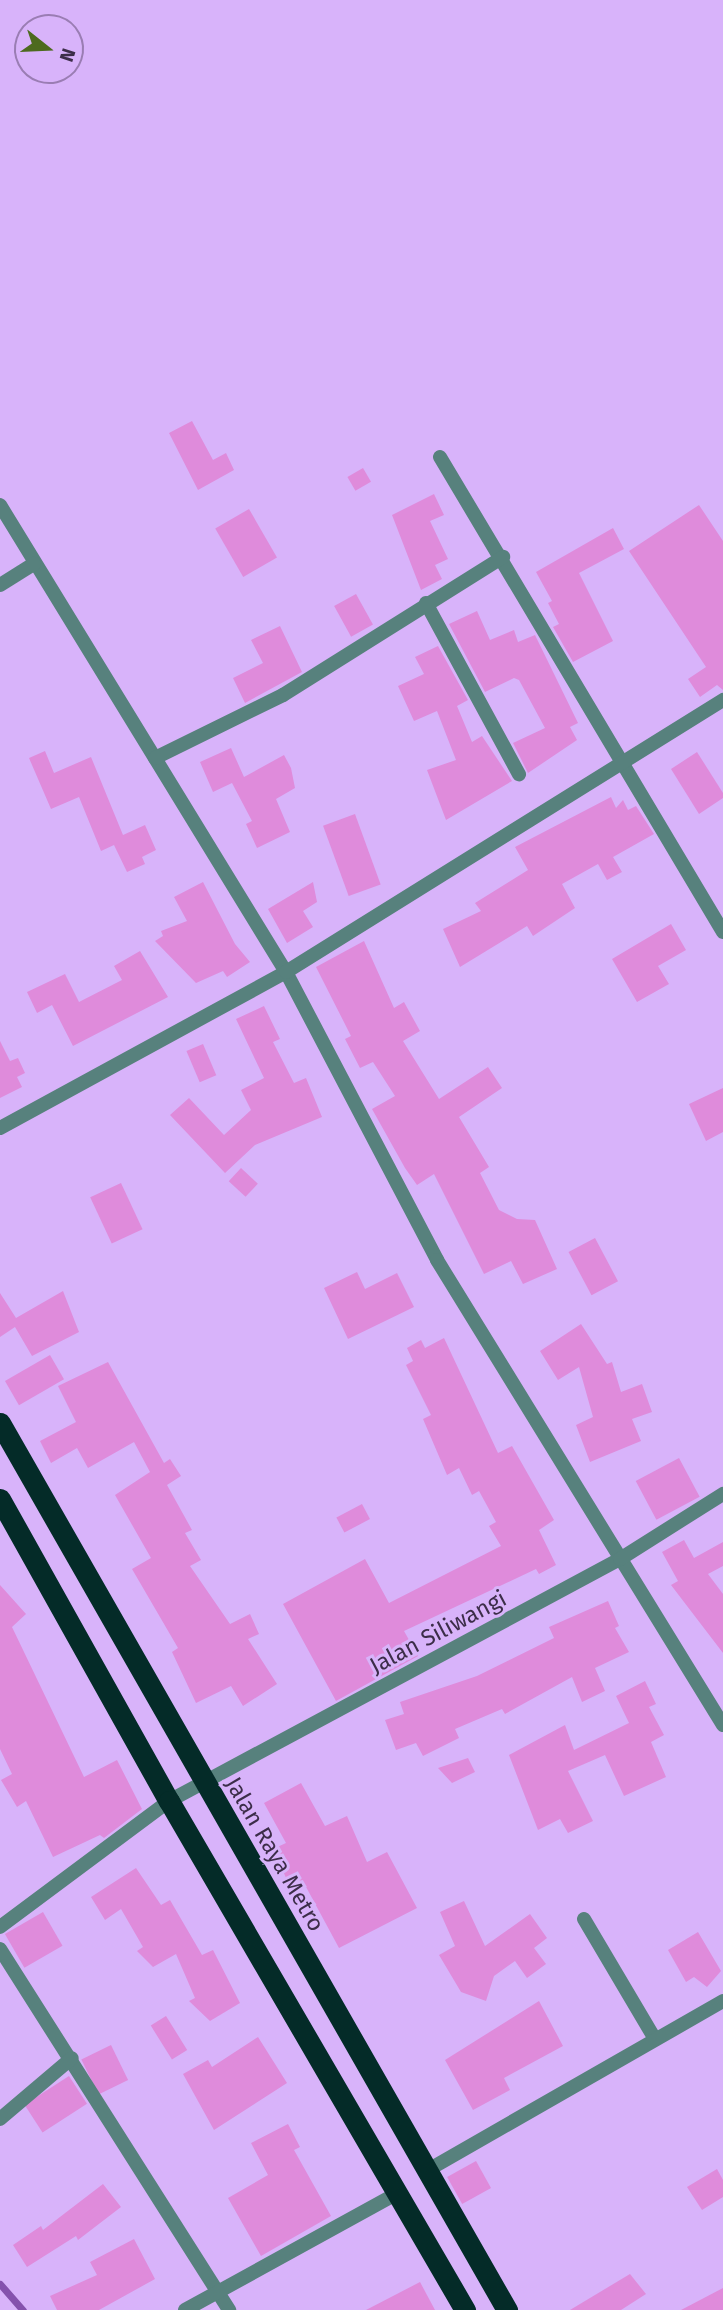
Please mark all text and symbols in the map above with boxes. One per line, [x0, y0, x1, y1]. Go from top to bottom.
north arrow [14, 14, 84, 84]
text: N [55, 45, 80, 65]
street label: Jalan Siliwangi [365, 1584, 511, 1680]
street label: Jalan Raya Metro [220, 1772, 330, 1936]

